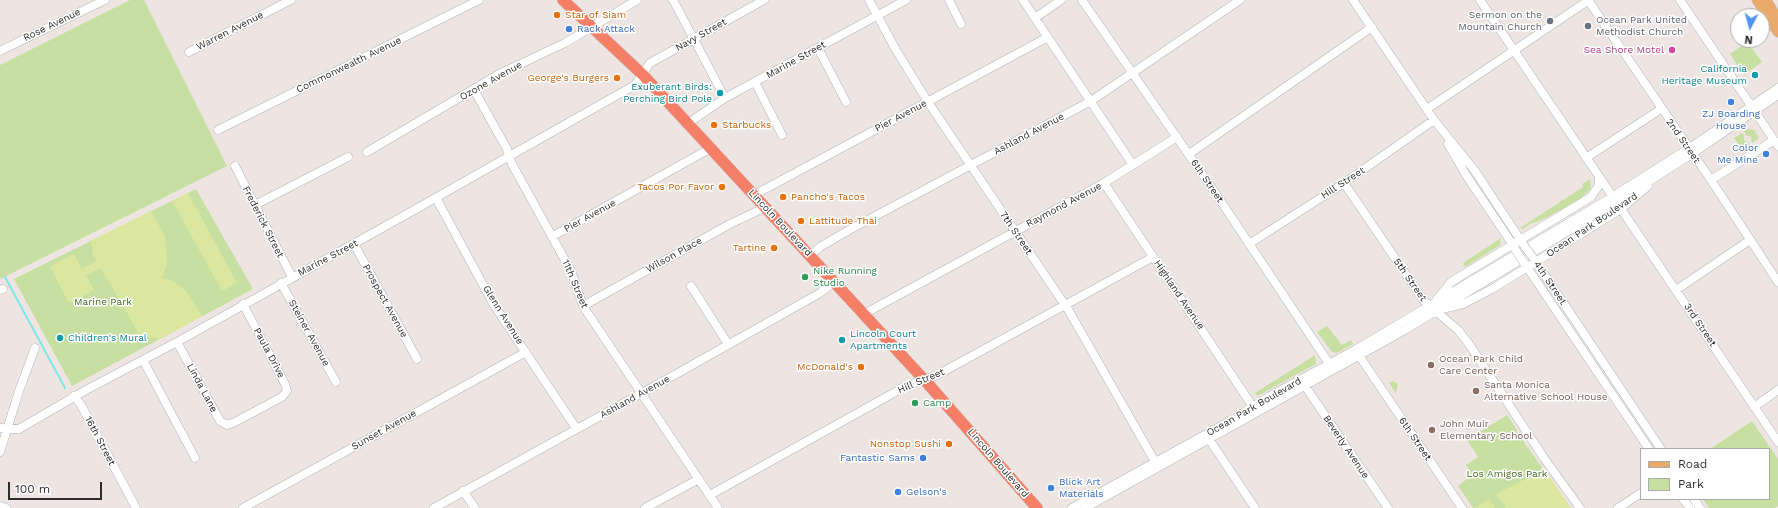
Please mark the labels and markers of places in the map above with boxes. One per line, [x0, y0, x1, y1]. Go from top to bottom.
place label: Star of Siam [565, 9, 626, 21]
place label: Sermon on the Mountain Church [1458, 9, 1542, 32]
marker: Star of Siam [552, 10, 562, 20]
place label: Ocean Park United Methodist Church [1596, 14, 1687, 38]
marker: Sermon on the Mountain Church [1545, 16, 1555, 26]
marker: Ocean Park United Methodist Church [1583, 21, 1593, 31]
place label: Rack Attack [577, 23, 635, 35]
marker: Rack Attack [564, 24, 574, 34]
place label: Sea Shore Motel [1584, 44, 1664, 56]
marker: Sea Shore Motel [1667, 45, 1677, 55]
place label: California Heritage Museum [1662, 63, 1747, 86]
marker: California Heritage Museum [1750, 70, 1760, 80]
place label: George's Burgers [528, 72, 609, 84]
marker: George's Burgers [612, 73, 622, 83]
place label: Exuberant Birds: Perching Bird Pole [623, 81, 712, 104]
marker: Exuberant Birds: Perching Bird Pole [715, 88, 725, 98]
marker: ZJ Boarding House [1726, 97, 1736, 107]
place label: ZJ Boarding House [1702, 108, 1760, 132]
place label: Starbucks [722, 119, 771, 131]
marker: Starbucks [709, 120, 719, 130]
place label: Color Me Mine [1717, 142, 1758, 166]
marker: Color Me Mine [1761, 149, 1771, 159]
place label: Tacos Por Favor [637, 181, 714, 193]
marker: Tacos Por Favor [717, 182, 727, 192]
place label: Pancho's Tacos [791, 191, 865, 203]
marker: Pancho's Tacos [778, 192, 788, 202]
place label: Lattitude Thai [809, 215, 877, 227]
marker: Lattitude Thai [796, 216, 806, 226]
place label: Tartine [733, 242, 766, 254]
marker: Tartine [769, 243, 779, 253]
place label: Nike Running Studio [813, 265, 877, 288]
marker: Nike Running Studio [800, 272, 810, 282]
place label: Lincoln Court Apartments [850, 328, 916, 352]
place label: Children's Mural [68, 332, 147, 344]
marker: Children's Mural [55, 333, 65, 343]
marker: Lincoln Court Apartments [837, 335, 847, 345]
place label: Ocean Park Child Care Center [1439, 353, 1523, 376]
marker: Ocean Park Child Care Center [1426, 360, 1436, 370]
place label: McDonald's [797, 361, 853, 373]
marker: McDonald's [856, 362, 866, 372]
place label: Santa Monica Alternative School House [1484, 379, 1608, 402]
marker: Santa Monica Alternative School House [1471, 386, 1481, 396]
place label: Camp [923, 397, 951, 409]
marker: Camp [910, 398, 920, 408]
place label: John Muir Elementary School [1440, 418, 1532, 442]
marker: John Muir Elementary School [1427, 425, 1437, 435]
place label: Nonstop Sushi [870, 438, 941, 450]
marker: Nonstop Sushi [944, 439, 954, 449]
place label: Fantastic Sams [840, 452, 915, 464]
marker: Fantastic Sams [918, 453, 928, 463]
place label: Blick Art Materials [1059, 476, 1104, 500]
marker: Blick Art Materials [1046, 483, 1056, 493]
place label: Gelson's [906, 486, 947, 498]
marker: Gelson's [893, 487, 903, 497]

